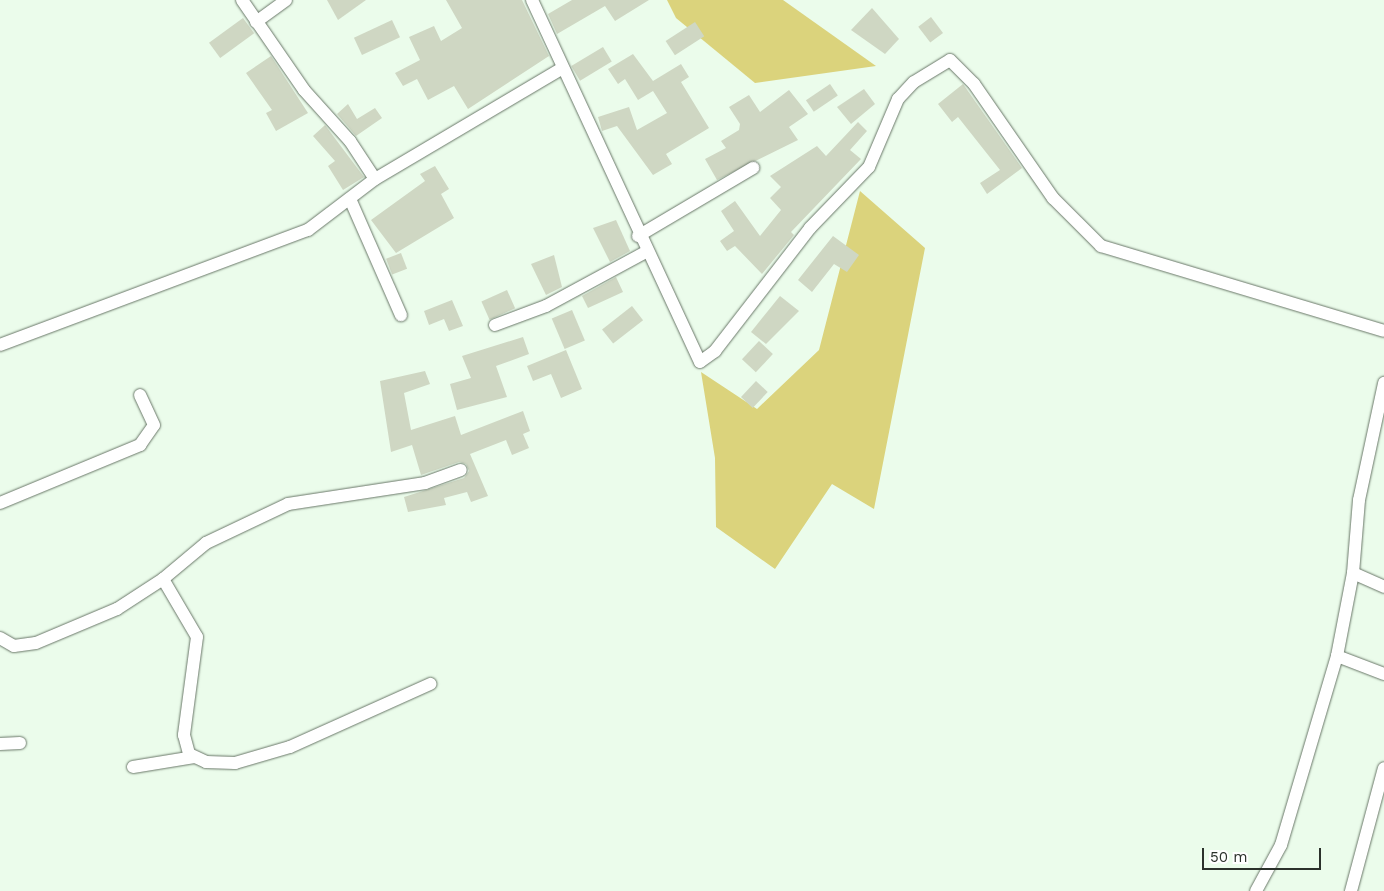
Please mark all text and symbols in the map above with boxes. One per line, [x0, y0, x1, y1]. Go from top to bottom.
scale bar [1204, 838, 1323, 870]
text: 50 m [1210, 848, 1247, 866]

